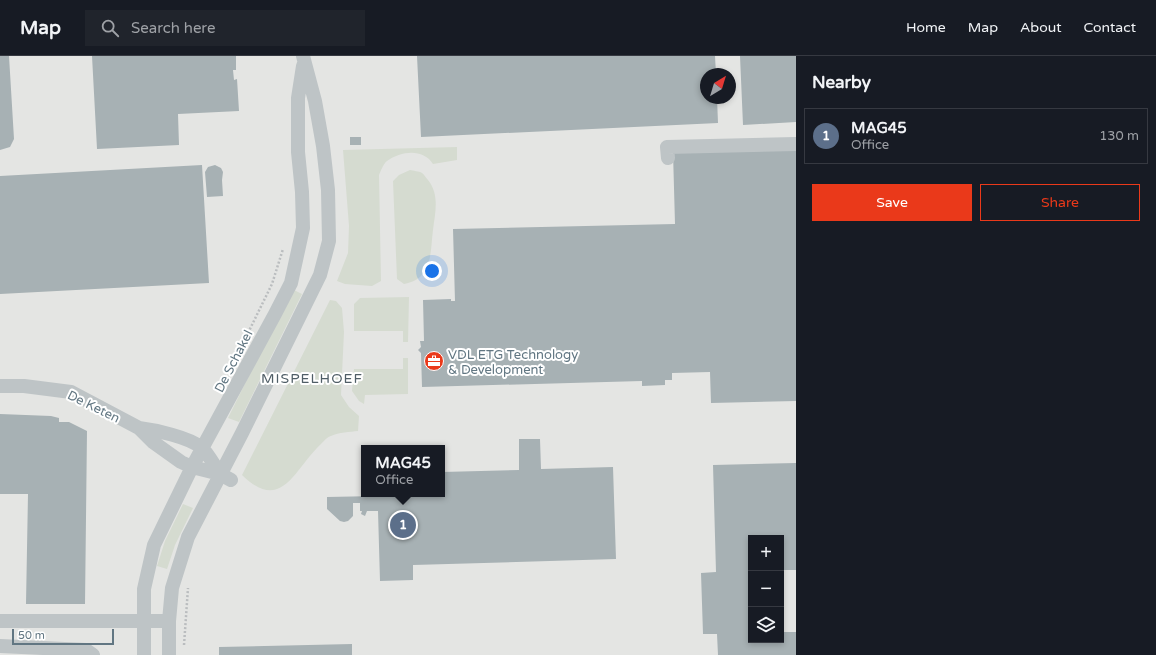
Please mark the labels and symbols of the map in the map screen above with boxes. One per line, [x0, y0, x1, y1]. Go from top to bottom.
north arrow [700, 68, 736, 104]
your location [422, 261, 442, 281]
street label: De Schakel [211, 328, 256, 395]
place label: VDL ETG Technology & Development [448, 347, 578, 378]
office icon: VDL ETG Technology & Development [423, 350, 445, 372]
district label: MISPELHOEF [261, 370, 363, 387]
street label: De Keten [65, 387, 122, 426]
pin: 1 [390, 510, 416, 540]
scale bar [12, 627, 114, 646]

